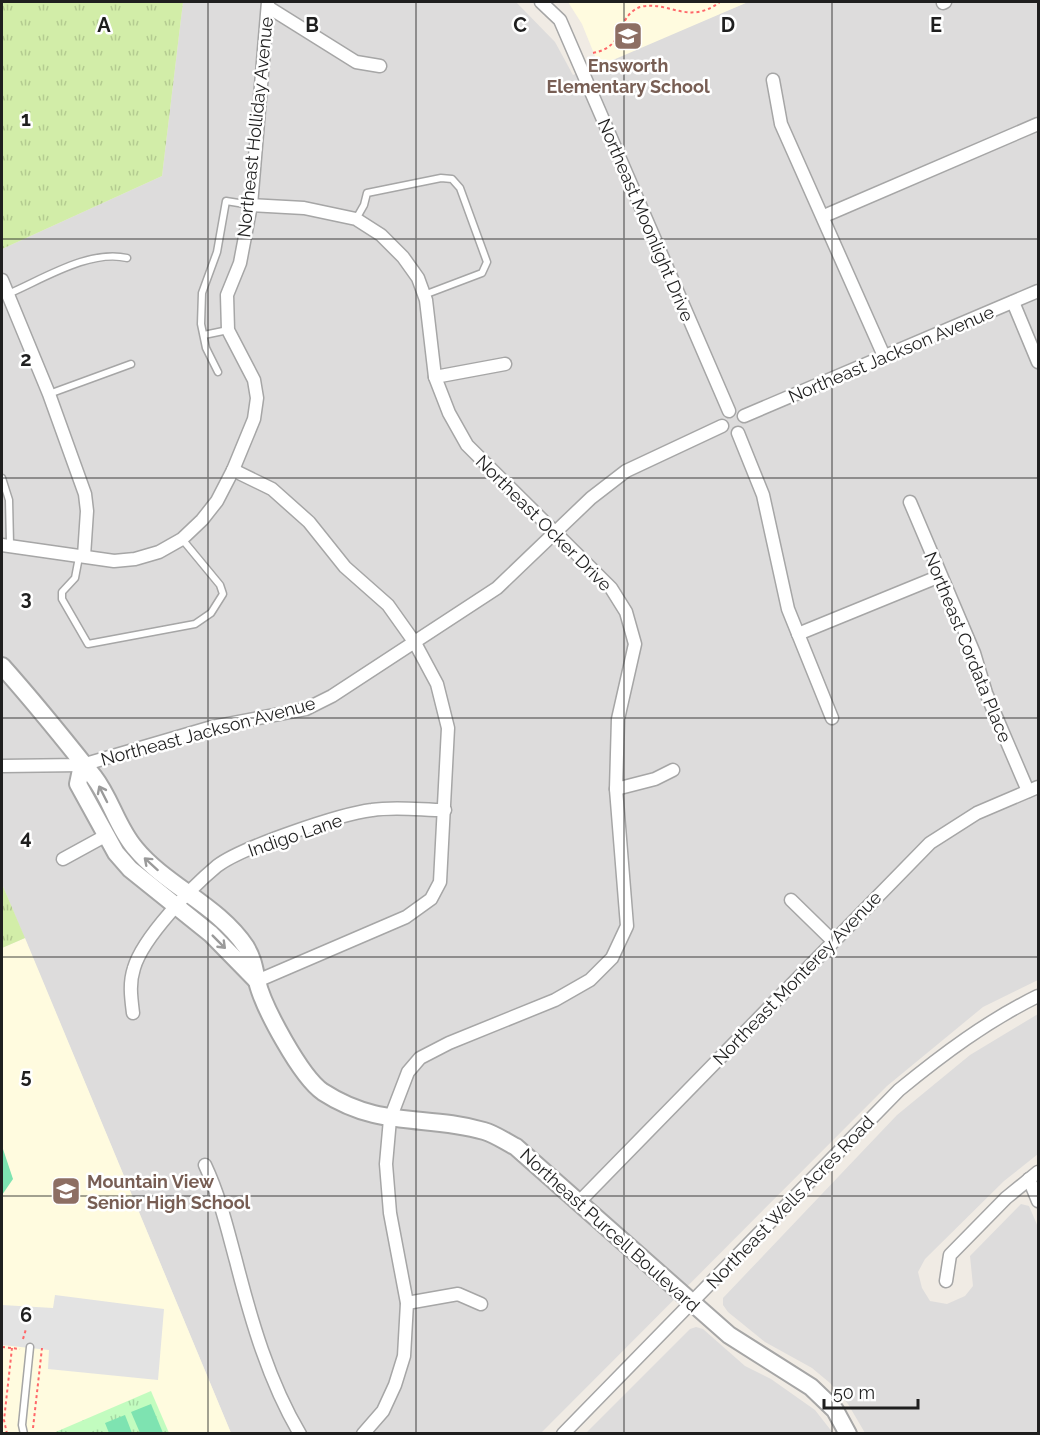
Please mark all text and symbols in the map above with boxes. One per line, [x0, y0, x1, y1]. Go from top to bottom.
text: A [97, 13, 111, 37]
text: B [305, 13, 319, 37]
text: C [513, 13, 527, 37]
text: D [721, 13, 735, 37]
text: E [930, 13, 942, 37]
street label: Northeast Holliday Avenue [233, 15, 277, 238]
school or university icon: Ensworth Elementary School [612, 20, 644, 52]
place label: Ensworth Elementary School [546, 55, 710, 97]
text: 1 [21, 107, 31, 131]
street label: Northeast Moonlight Drive [594, 115, 699, 325]
street label: Northeast Jackson Avenue [785, 301, 997, 407]
text: 2 [20, 347, 32, 371]
street label: Northeast Ocker Drive [472, 451, 617, 596]
street label: Northeast Cordata Place [920, 549, 1016, 746]
text: 3 [20, 586, 32, 610]
street label: Northeast Jackson Avenue [98, 692, 318, 770]
one-way arrow [97, 786, 109, 803]
street label: Indigo Lane [245, 809, 345, 861]
text: 4 [20, 825, 32, 849]
one-way arrow [144, 857, 159, 871]
street label: Northeast Monterey Avenue [709, 887, 886, 1069]
one-way arrow [211, 934, 226, 949]
text: 5 [20, 1064, 32, 1088]
street label: Northeast Wells Acres Road [702, 1111, 878, 1293]
street label: Northeast Purcell Boulevard [516, 1144, 704, 1316]
place label: Mountain View Senior High School [87, 1171, 251, 1213]
school or university icon: Mountain View Senior High School [50, 1175, 82, 1207]
text: 6 [20, 1303, 32, 1327]
scale bar [824, 1372, 918, 1410]
text: 50 m [833, 1382, 875, 1403]

